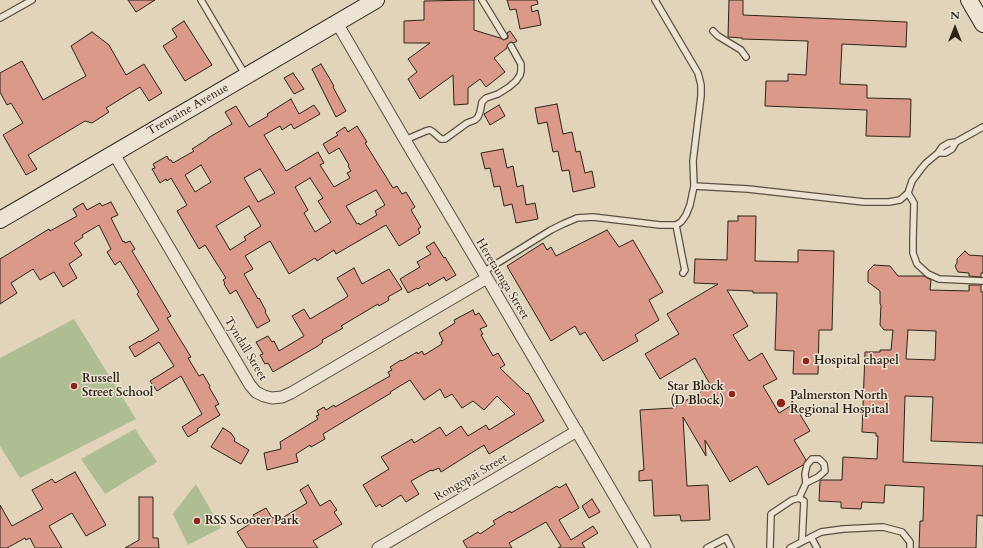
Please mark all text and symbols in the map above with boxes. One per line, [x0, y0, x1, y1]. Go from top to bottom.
north arrow [935, 8, 975, 48]
text: N [950, 8, 960, 23]
street label: Tremaine Avenue [145, 81, 231, 139]
street label: Heretaunga Street [472, 236, 532, 322]
street label: Tyndall Street [220, 315, 270, 383]
place label: Hospital chapel [814, 354, 899, 368]
marker: Hospital chapel [801, 356, 811, 366]
place label: Russell Street School [82, 372, 153, 400]
place label: Star Block (D Block) [667, 380, 724, 408]
marker: Russell Street School [69, 381, 79, 391]
marker: Star Block (D Block) [727, 389, 737, 399]
place label: Palmerston North Regional Hospital [790, 389, 889, 417]
marker: Palmerston North Regional Hospital [775, 397, 787, 409]
street label: Rongopai Street [432, 451, 510, 505]
place label: RSS Scooter Park [205, 514, 299, 528]
marker: RSS Scooter Park [192, 516, 202, 526]

